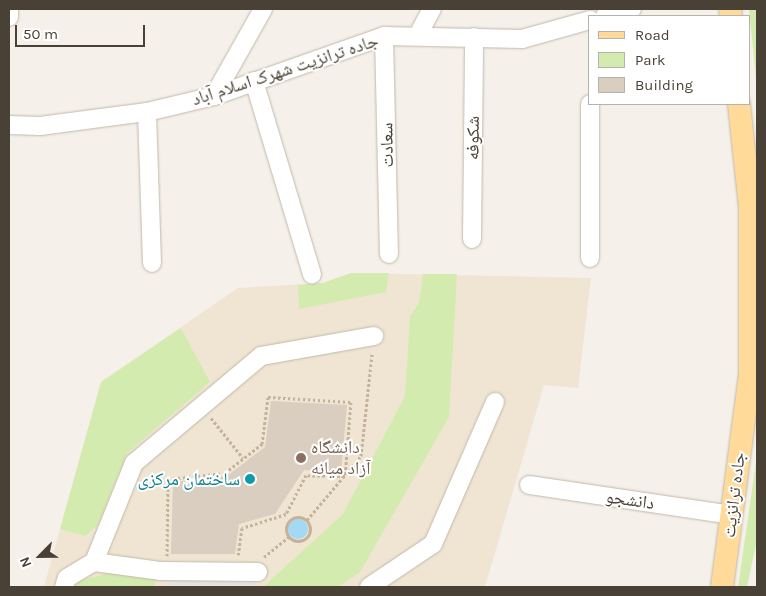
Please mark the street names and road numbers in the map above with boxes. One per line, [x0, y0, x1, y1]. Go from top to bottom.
street label: جاده ترانزیت شهرک اسلام آباد [189, 30, 381, 110]
street label: شکوفه [462, 116, 484, 160]
street label: سعادت [376, 122, 398, 168]
street label: جاده ترانزیت [718, 451, 750, 539]
street label: دانشجو [604, 486, 656, 514]

